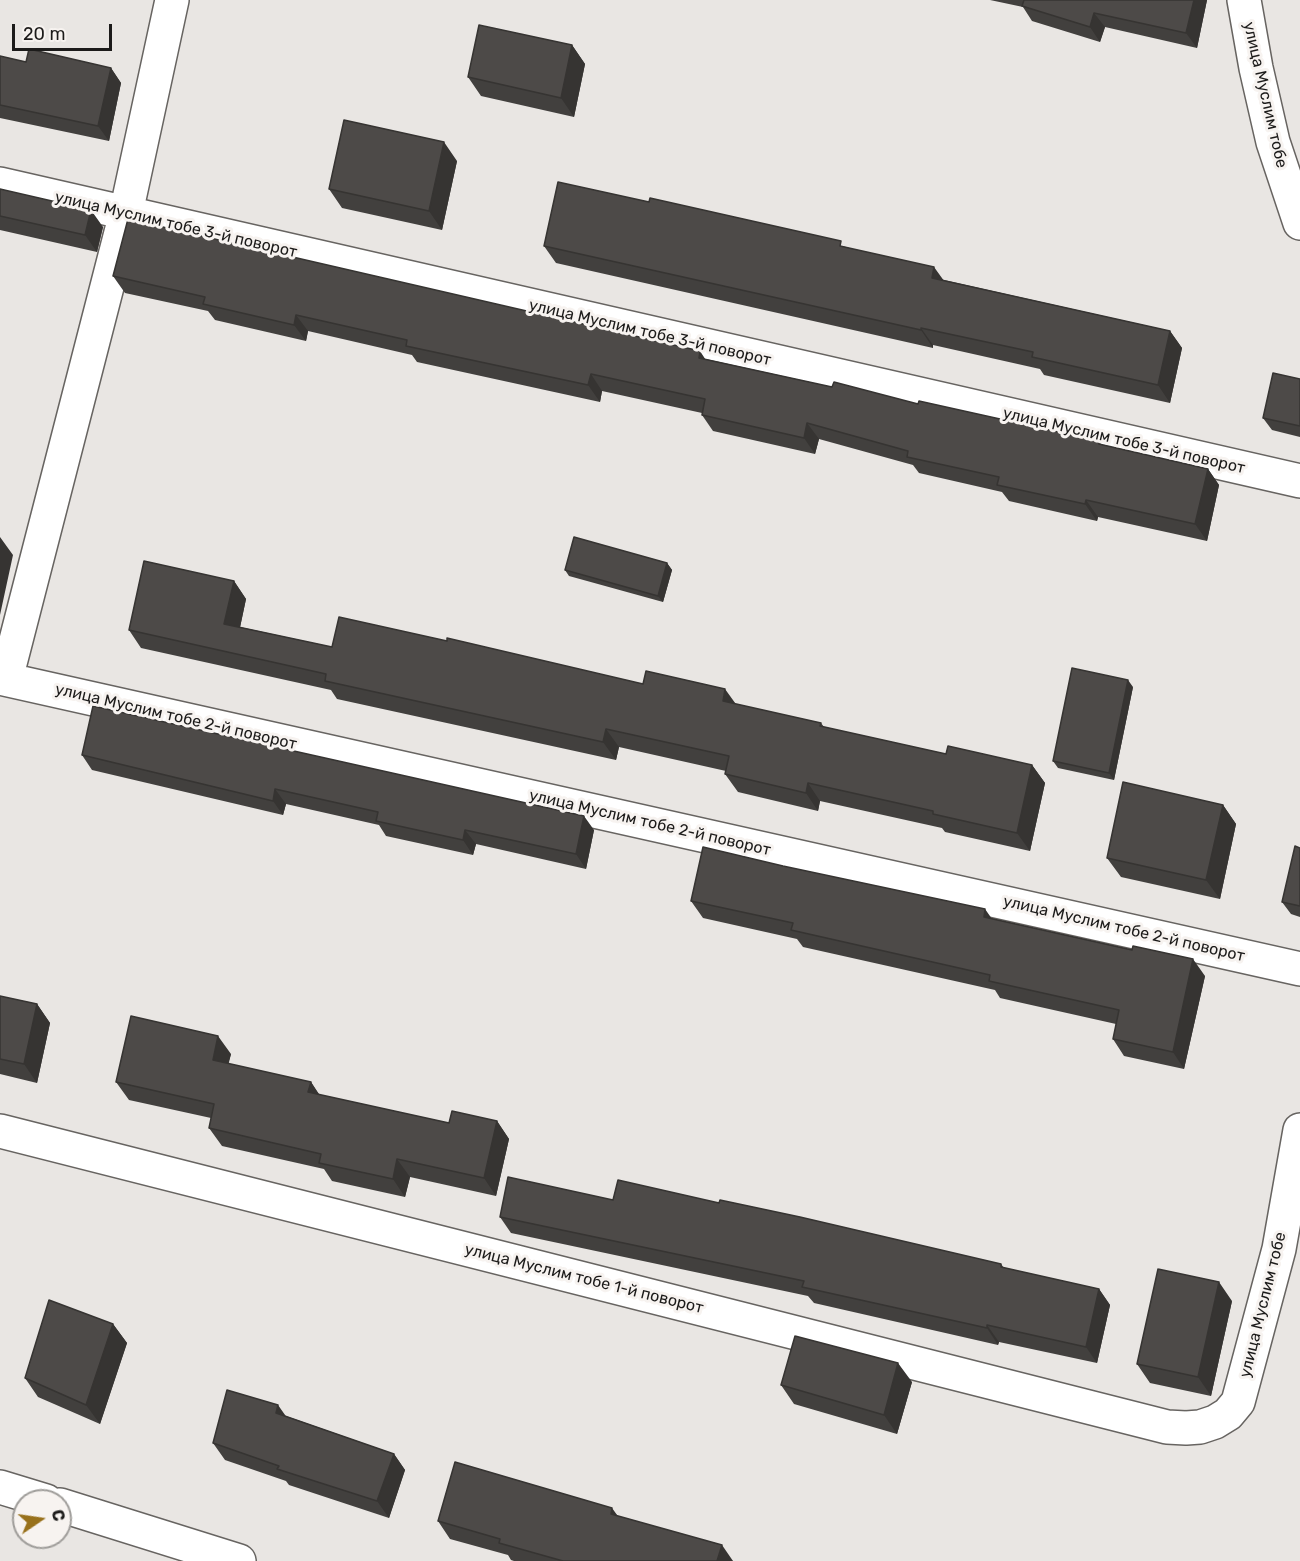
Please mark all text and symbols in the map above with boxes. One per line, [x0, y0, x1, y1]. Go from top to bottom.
scale bar [15, 12, 116, 50]
street label: улица Муслим тобе [1239, 20, 1291, 170]
text: 20 m [23, 23, 65, 45]
street label: улица Муслим тобе 3-й поворот [53, 188, 299, 262]
street label: улица Муслим тобе 3-й поворот [527, 296, 773, 370]
street label: улица Муслим тобе 3-й поворот [1001, 404, 1247, 478]
street label: улица Муслим тобе 2-й поворот [53, 680, 299, 754]
street label: улица Муслим тобе 2-й поворот [527, 786, 773, 860]
street label: улица Муслим тобе 2-й поворот [1001, 892, 1247, 966]
street label: улица Муслим тобе [1236, 1230, 1290, 1380]
street label: улица Муслим тобе 1-й поворот [463, 1240, 705, 1318]
north arrow [12, 1489, 72, 1549]
text: С [48, 1508, 69, 1523]

